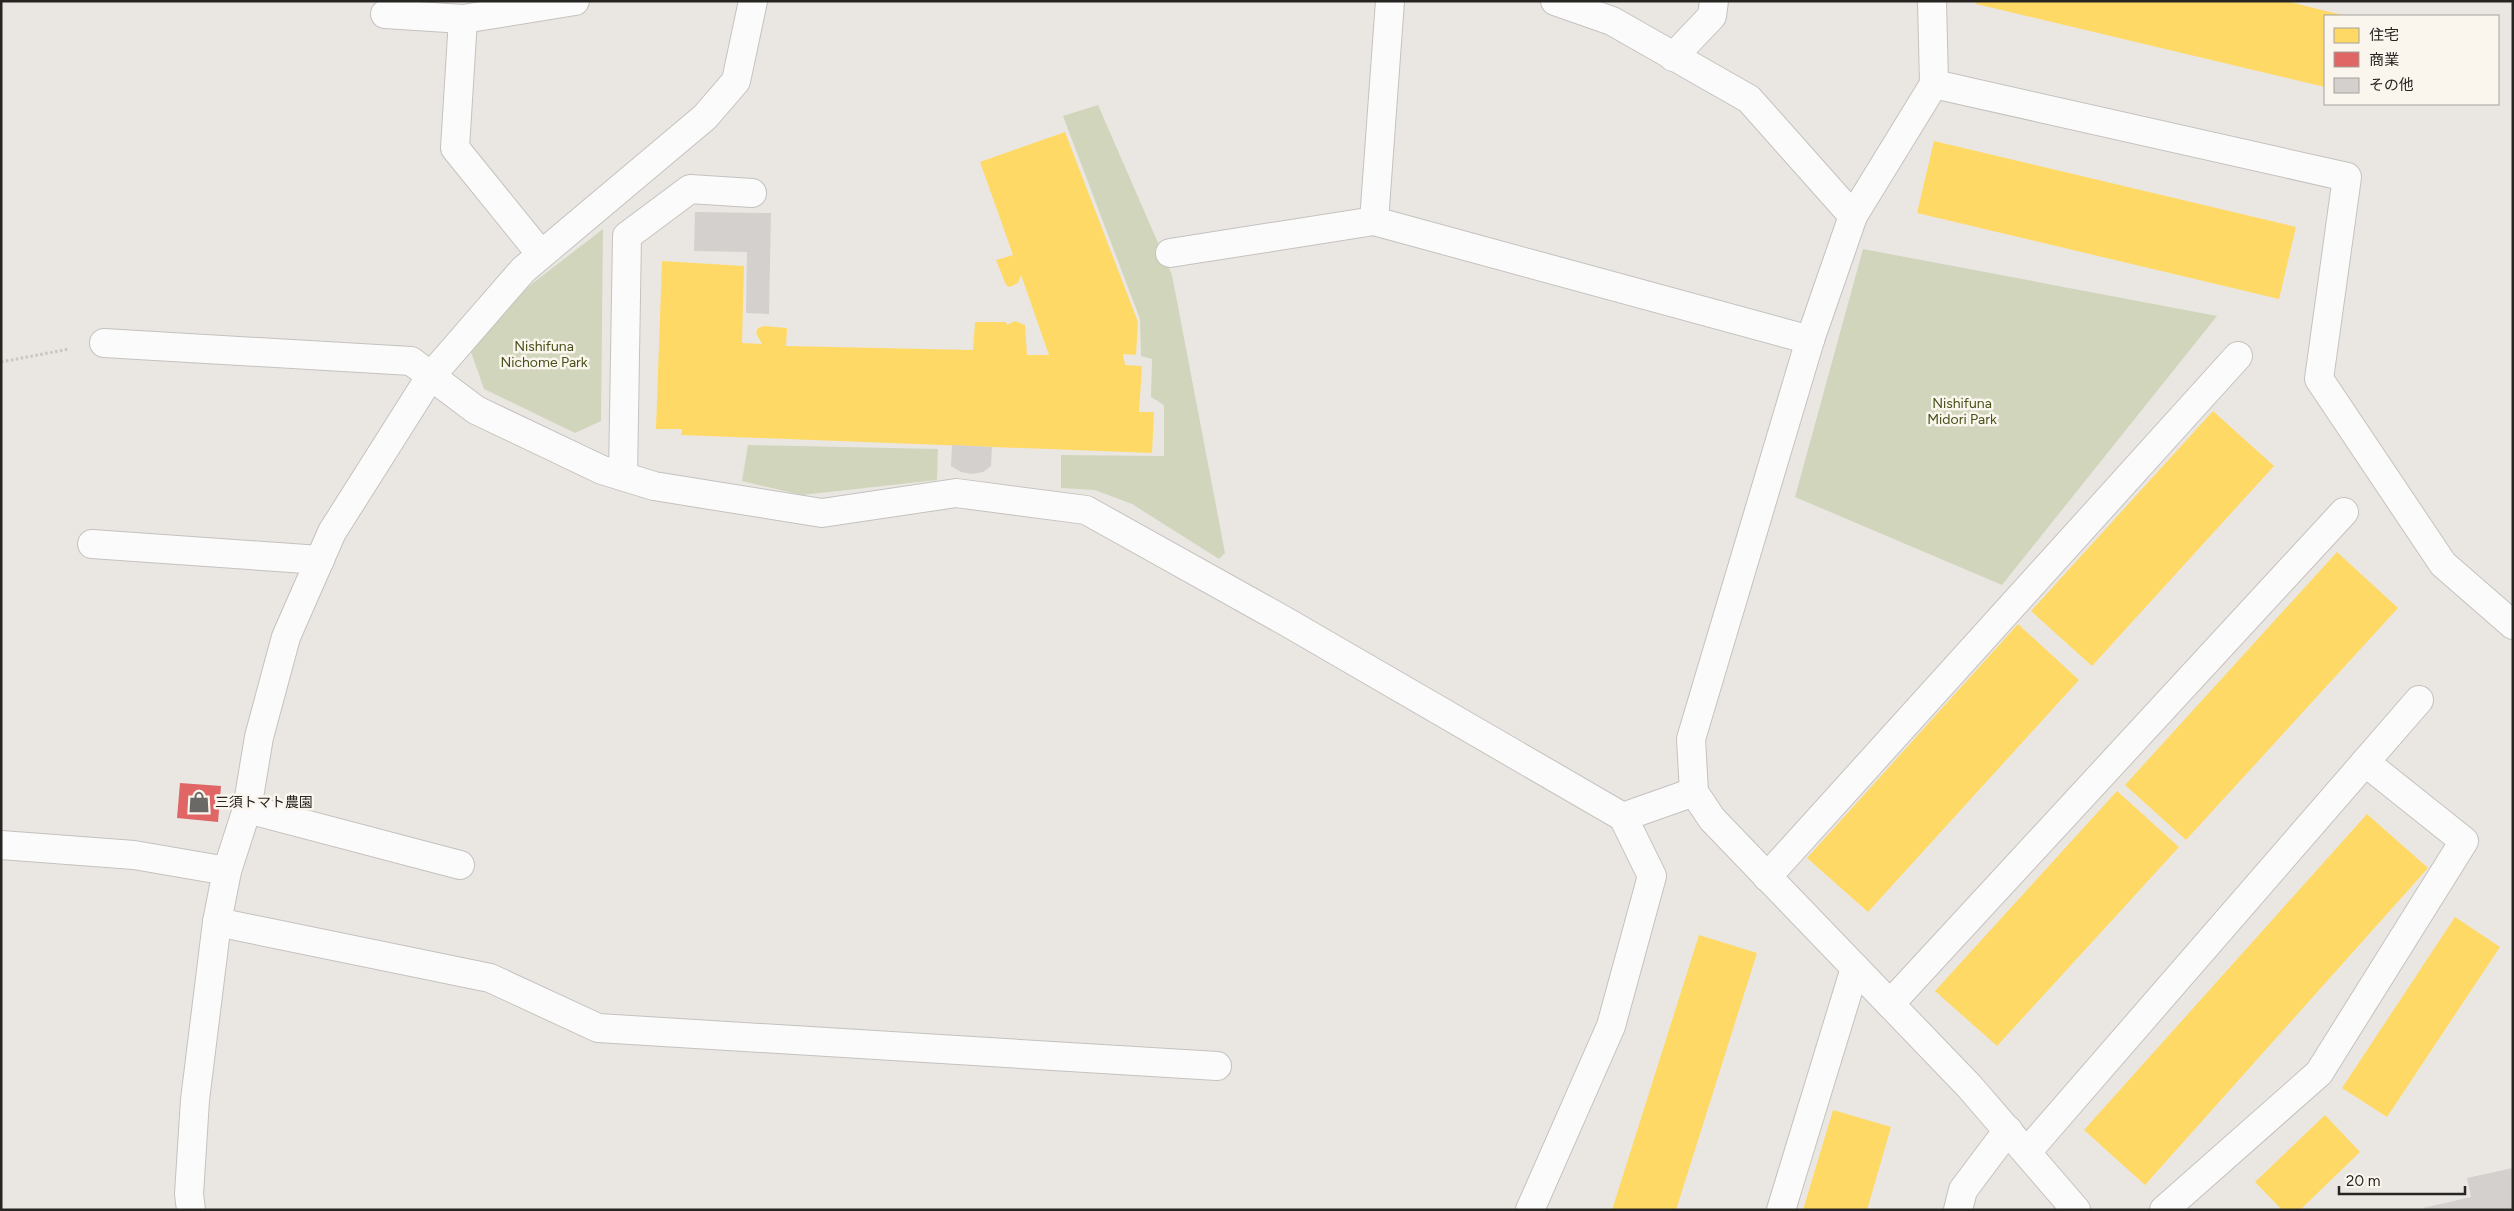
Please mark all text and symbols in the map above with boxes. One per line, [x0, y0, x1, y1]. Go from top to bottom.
legend [2324, 15, 2499, 105]
text: 住宅 [2369, 26, 2399, 44]
text: 商業 [2369, 51, 2399, 69]
text: その他 [2369, 76, 2414, 94]
park label: Nishifuna Nichome Park [500, 338, 588, 371]
park label: Nishifuna Midori Park [1927, 395, 1997, 428]
shop icon: 三須トマト農園 [186, 789, 212, 815]
place label: 三須トマト農園 [215, 794, 313, 811]
scale bar [2339, 1164, 2465, 1196]
text: 20 m [2346, 1172, 2380, 1190]

